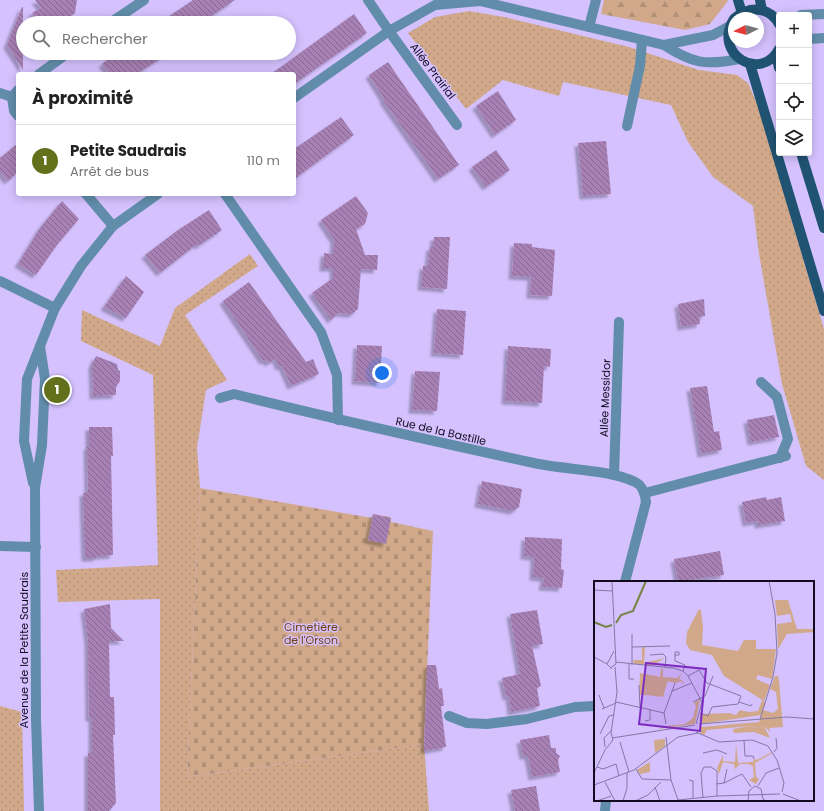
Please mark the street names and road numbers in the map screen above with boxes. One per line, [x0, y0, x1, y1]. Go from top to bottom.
street label: Allée Prairial [406, 39, 460, 103]
street label: Allée Messidor [596, 359, 614, 437]
street label: Rue de la Bastille [394, 413, 488, 449]
street label: Avenue de la Petite Saudrais [16, 571, 32, 728]

